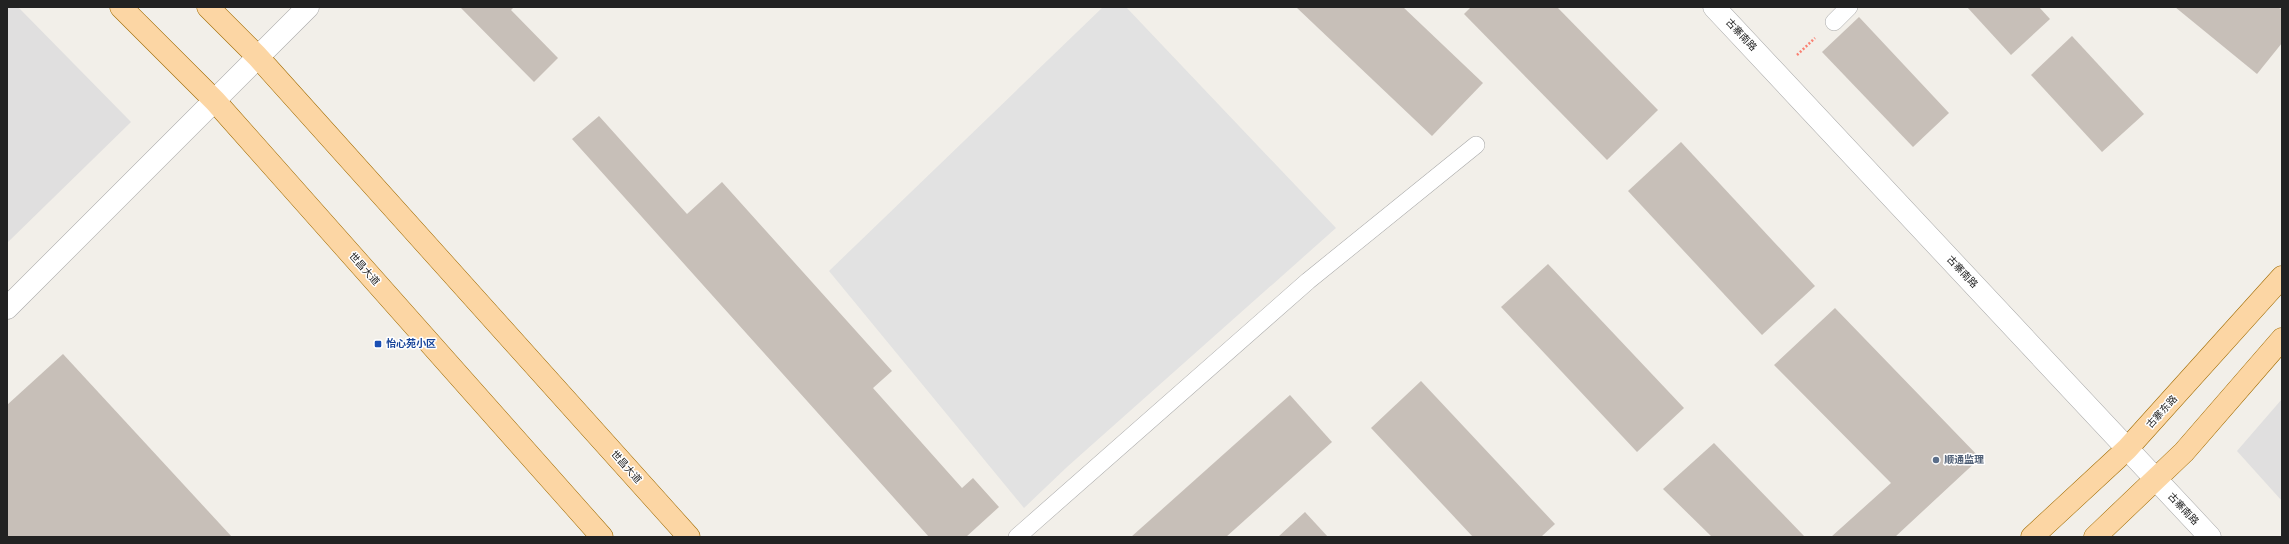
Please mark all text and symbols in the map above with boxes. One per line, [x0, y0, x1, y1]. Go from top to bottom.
street label: 古寨南路 [1723, 16, 1759, 54]
street label: 世昌大道 [346, 250, 382, 288]
street label: 古寨南路 [1944, 253, 1980, 291]
place label: 怡心苑小区 [386, 338, 436, 350]
marker: 怡心苑小区 [373, 339, 383, 349]
street label: 古寨东路 [2144, 393, 2180, 431]
street label: 世昌大道 [608, 448, 644, 486]
place label: 顺通监理 [1944, 454, 1984, 466]
marker: 顺通监理 [1931, 455, 1941, 465]
street label: 古寨南路 [2165, 490, 2201, 528]

